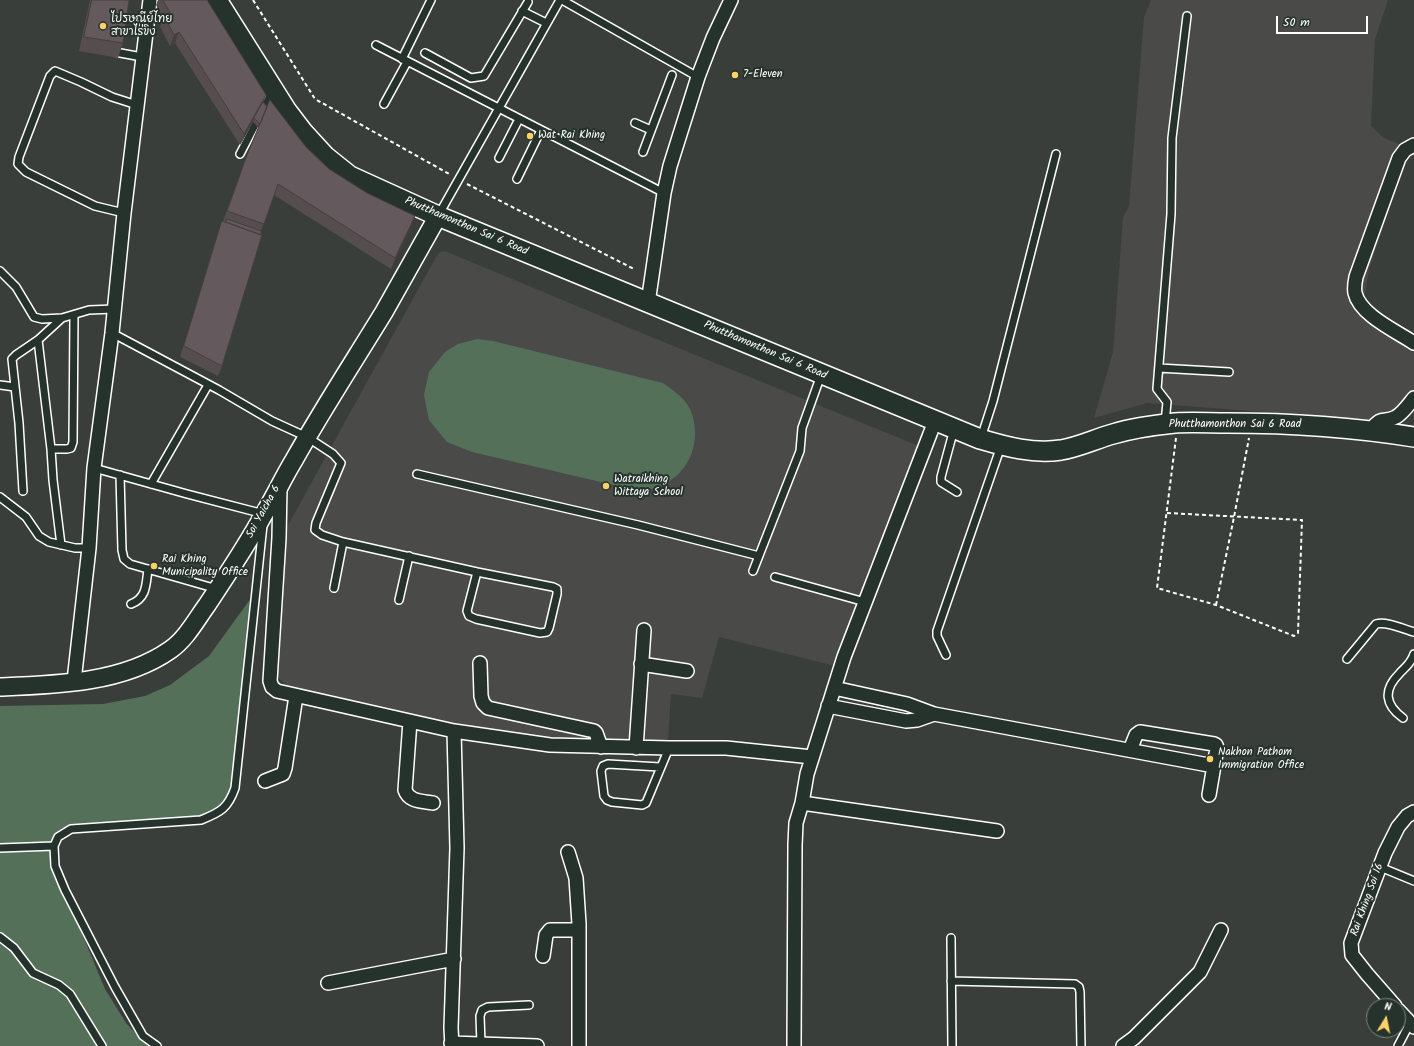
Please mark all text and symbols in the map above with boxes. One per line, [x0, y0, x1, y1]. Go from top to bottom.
scale bar [1278, 8, 1370, 34]
place label: ไปรษณีย์ไทย สาขาไร่ขิง [111, 13, 172, 39]
text: 50 m [1283, 13, 1310, 32]
marker: ไปรษณีย์ไทย สาขาไร่ขิง [98, 21, 108, 31]
place label: 7-Eleven [743, 68, 783, 82]
marker: 7-Eleven [730, 70, 740, 80]
place label: Wat Rai Khing [538, 129, 605, 143]
marker: Wat Rai Khing [525, 131, 535, 141]
street label: Phutthamonthon Sai 6 Road [403, 195, 529, 259]
street label: Phutthamonthon Sai 6 Road [702, 319, 828, 383]
street label: Phutthamonthon Sai 6 Road [1169, 418, 1301, 432]
place label: Watraikhing Wittaya School [614, 473, 683, 499]
marker: Watraikhing Wittaya School [601, 481, 611, 491]
street label: Soi Yaicha 6 [244, 483, 284, 541]
place label: Rai Khing Municipality Office [162, 553, 248, 579]
marker: Rai Khing Municipality Office [149, 561, 159, 571]
place label: Nakhon Pathom Immigration Office [1218, 746, 1304, 772]
marker: Nakhon Pathom Immigration Office [1205, 754, 1215, 764]
street label: Rai Khing Soi 16 [1349, 862, 1387, 938]
north arrow [1366, 998, 1406, 1038]
text: N [1383, 998, 1393, 1017]

